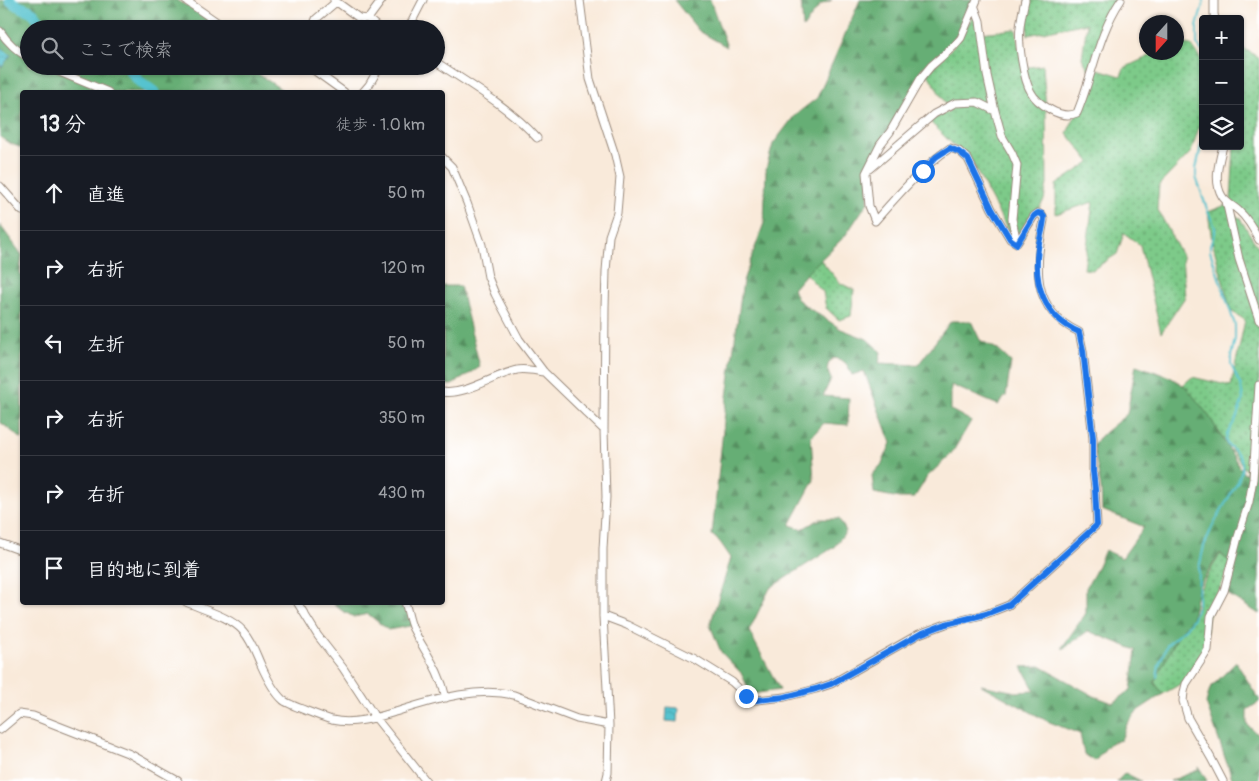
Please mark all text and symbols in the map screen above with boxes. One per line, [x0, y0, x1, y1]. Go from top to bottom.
north arrow [1139, 15, 1184, 60]
map controls [1199, 15, 1244, 150]
button: + [1199, 15, 1244, 60]
search box [20, 20, 445, 75]
icon: search [38, 34, 66, 62]
text: ここで検索 [78, 38, 173, 62]
button: − [1199, 60, 1244, 105]
button: layers [1199, 105, 1244, 150]
text: 13 分 [40, 111, 86, 138]
text: 徒歩 · 1.0 km [336, 115, 425, 135]
route start [912, 160, 935, 183]
icon: ahead [40, 179, 68, 207]
text: 直進 [87, 183, 125, 207]
text: 50 m [388, 183, 425, 203]
icon: right [40, 254, 68, 282]
text: 右折 [87, 258, 125, 282]
text: 120 m [381, 258, 425, 278]
icon: left [40, 329, 68, 357]
text: 左折 [87, 333, 125, 357]
text: 50 m [388, 333, 425, 353]
icon: right [40, 404, 68, 432]
text: 右折 [87, 408, 125, 432]
text: 350 m [379, 408, 425, 428]
icon: right [40, 479, 68, 507]
text: 右折 [87, 483, 125, 507]
text: 430 m [378, 483, 425, 503]
icon: arrive [40, 554, 68, 582]
text: 目的地に到着 [87, 558, 201, 582]
route end [735, 685, 758, 708]

